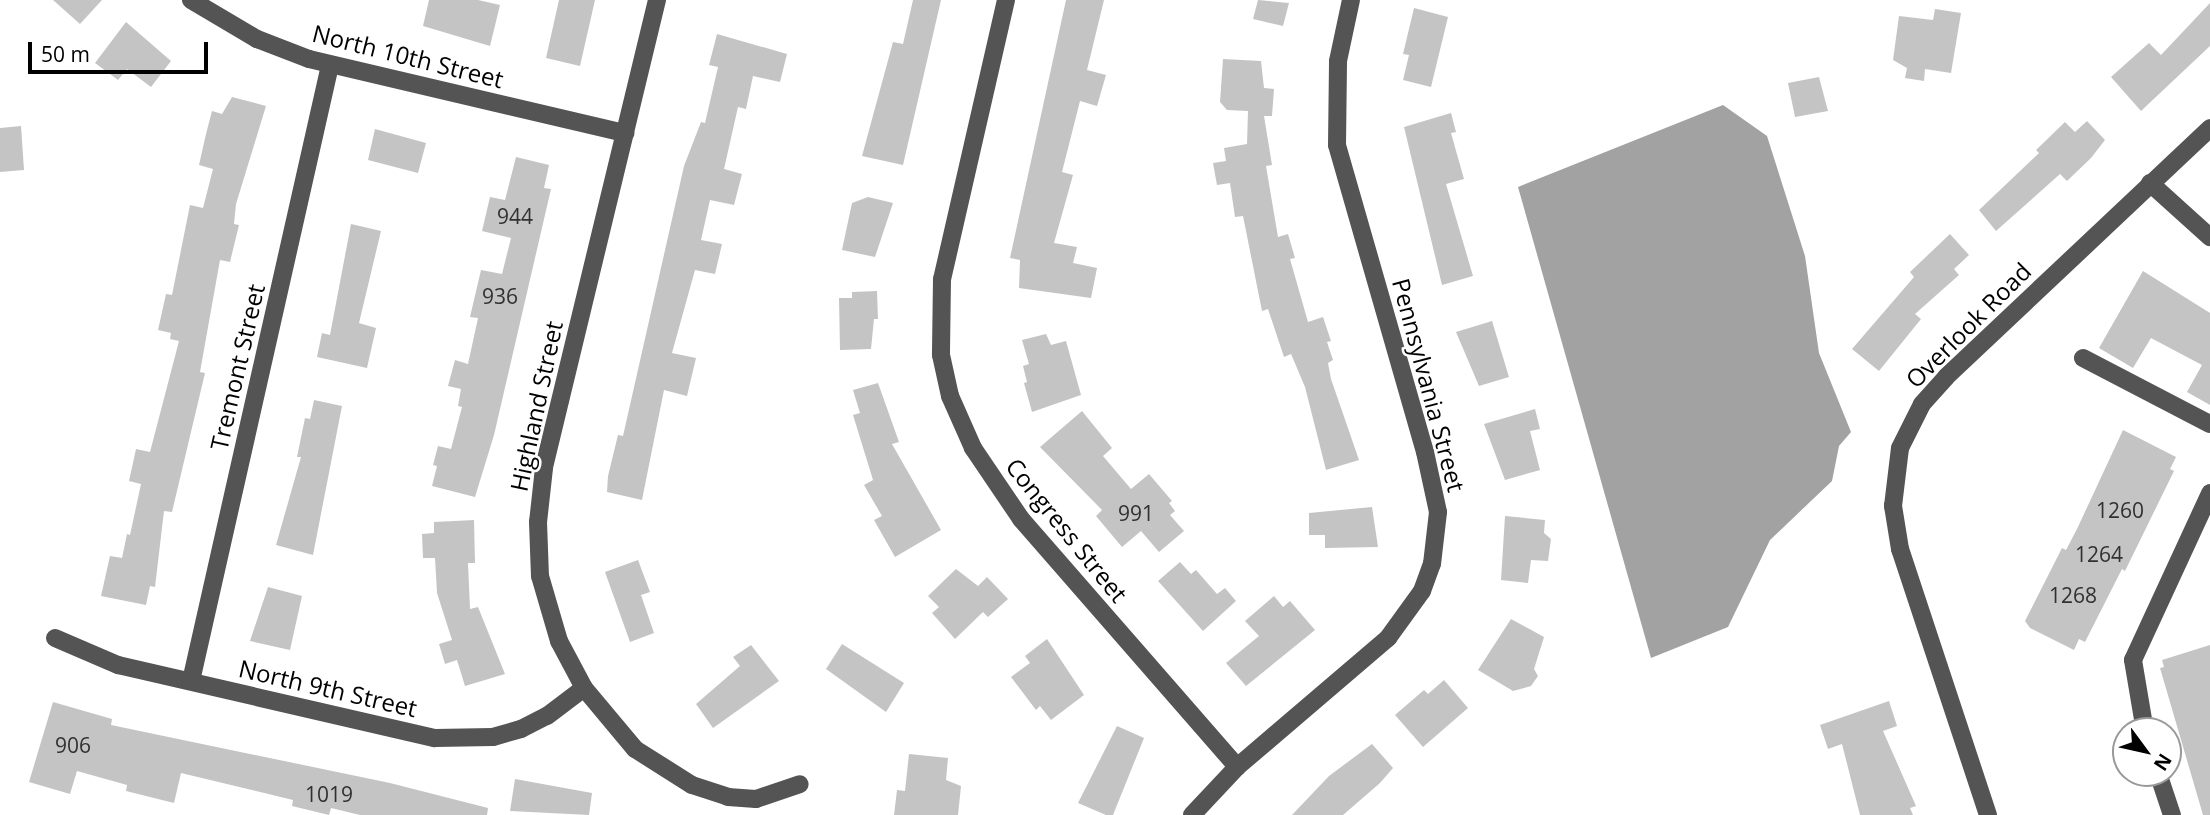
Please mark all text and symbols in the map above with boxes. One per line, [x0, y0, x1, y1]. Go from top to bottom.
street label: North 10th Street [310, 18, 506, 94]
scale bar [32, 28, 212, 72]
text: 50 m [41, 40, 90, 68]
house number: 944 [497, 203, 533, 229]
street label: Overlook Road [1899, 256, 2037, 394]
street label: Pennsylvania Street [1387, 275, 1471, 495]
street label: Tremont Street [204, 281, 270, 453]
house number: 936 [482, 283, 518, 309]
street label: Highland Street [504, 318, 568, 494]
street label: Congress Street [1000, 452, 1134, 608]
house number: 1260 [2096, 497, 2144, 523]
house number: 991 [1118, 500, 1154, 526]
house number: 1264 [2075, 541, 2123, 567]
house number: 1268 [2049, 582, 2097, 608]
street label: North 9th Street [236, 653, 420, 723]
north arrow [2112, 717, 2182, 787]
house number: 906 [55, 732, 91, 758]
text: N [2148, 749, 2178, 776]
house number: 1019 [305, 781, 353, 807]

